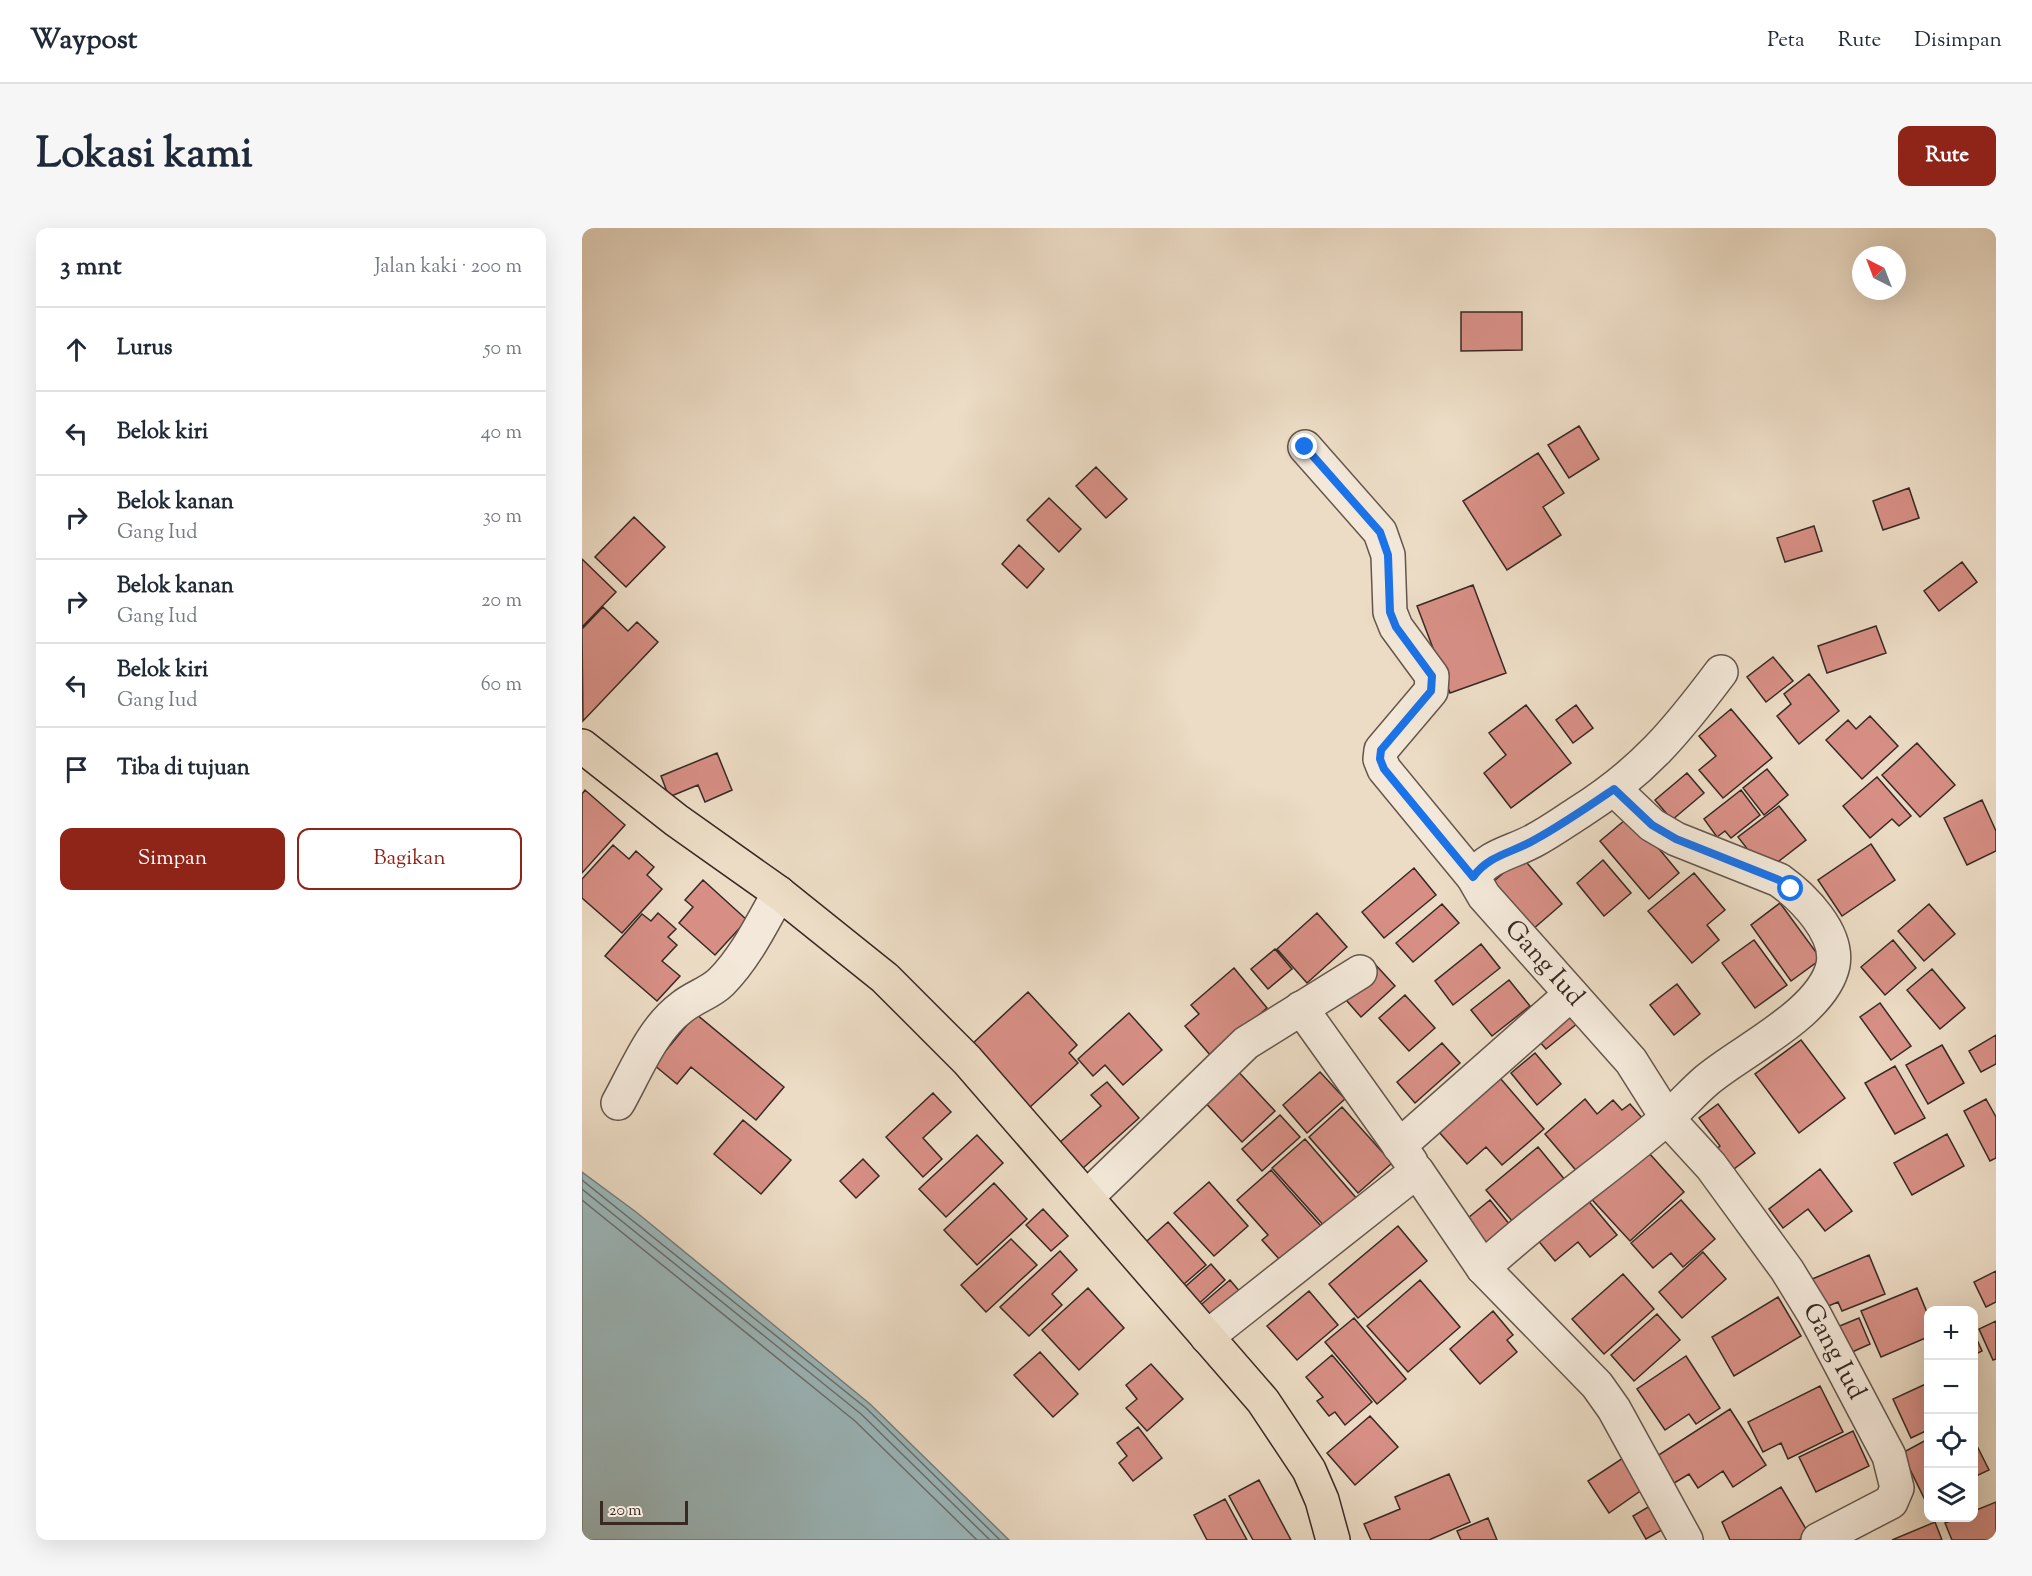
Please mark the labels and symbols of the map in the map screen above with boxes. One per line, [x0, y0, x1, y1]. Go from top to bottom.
north arrow [1852, 246, 1906, 300]
route end [1291, 433, 1317, 459]
route start [1777, 875, 1803, 901]
street label: Gang Iud [1495, 912, 1593, 1015]
street label: Gang Iud [1793, 1296, 1875, 1407]
scale bar [600, 1498, 688, 1526]

